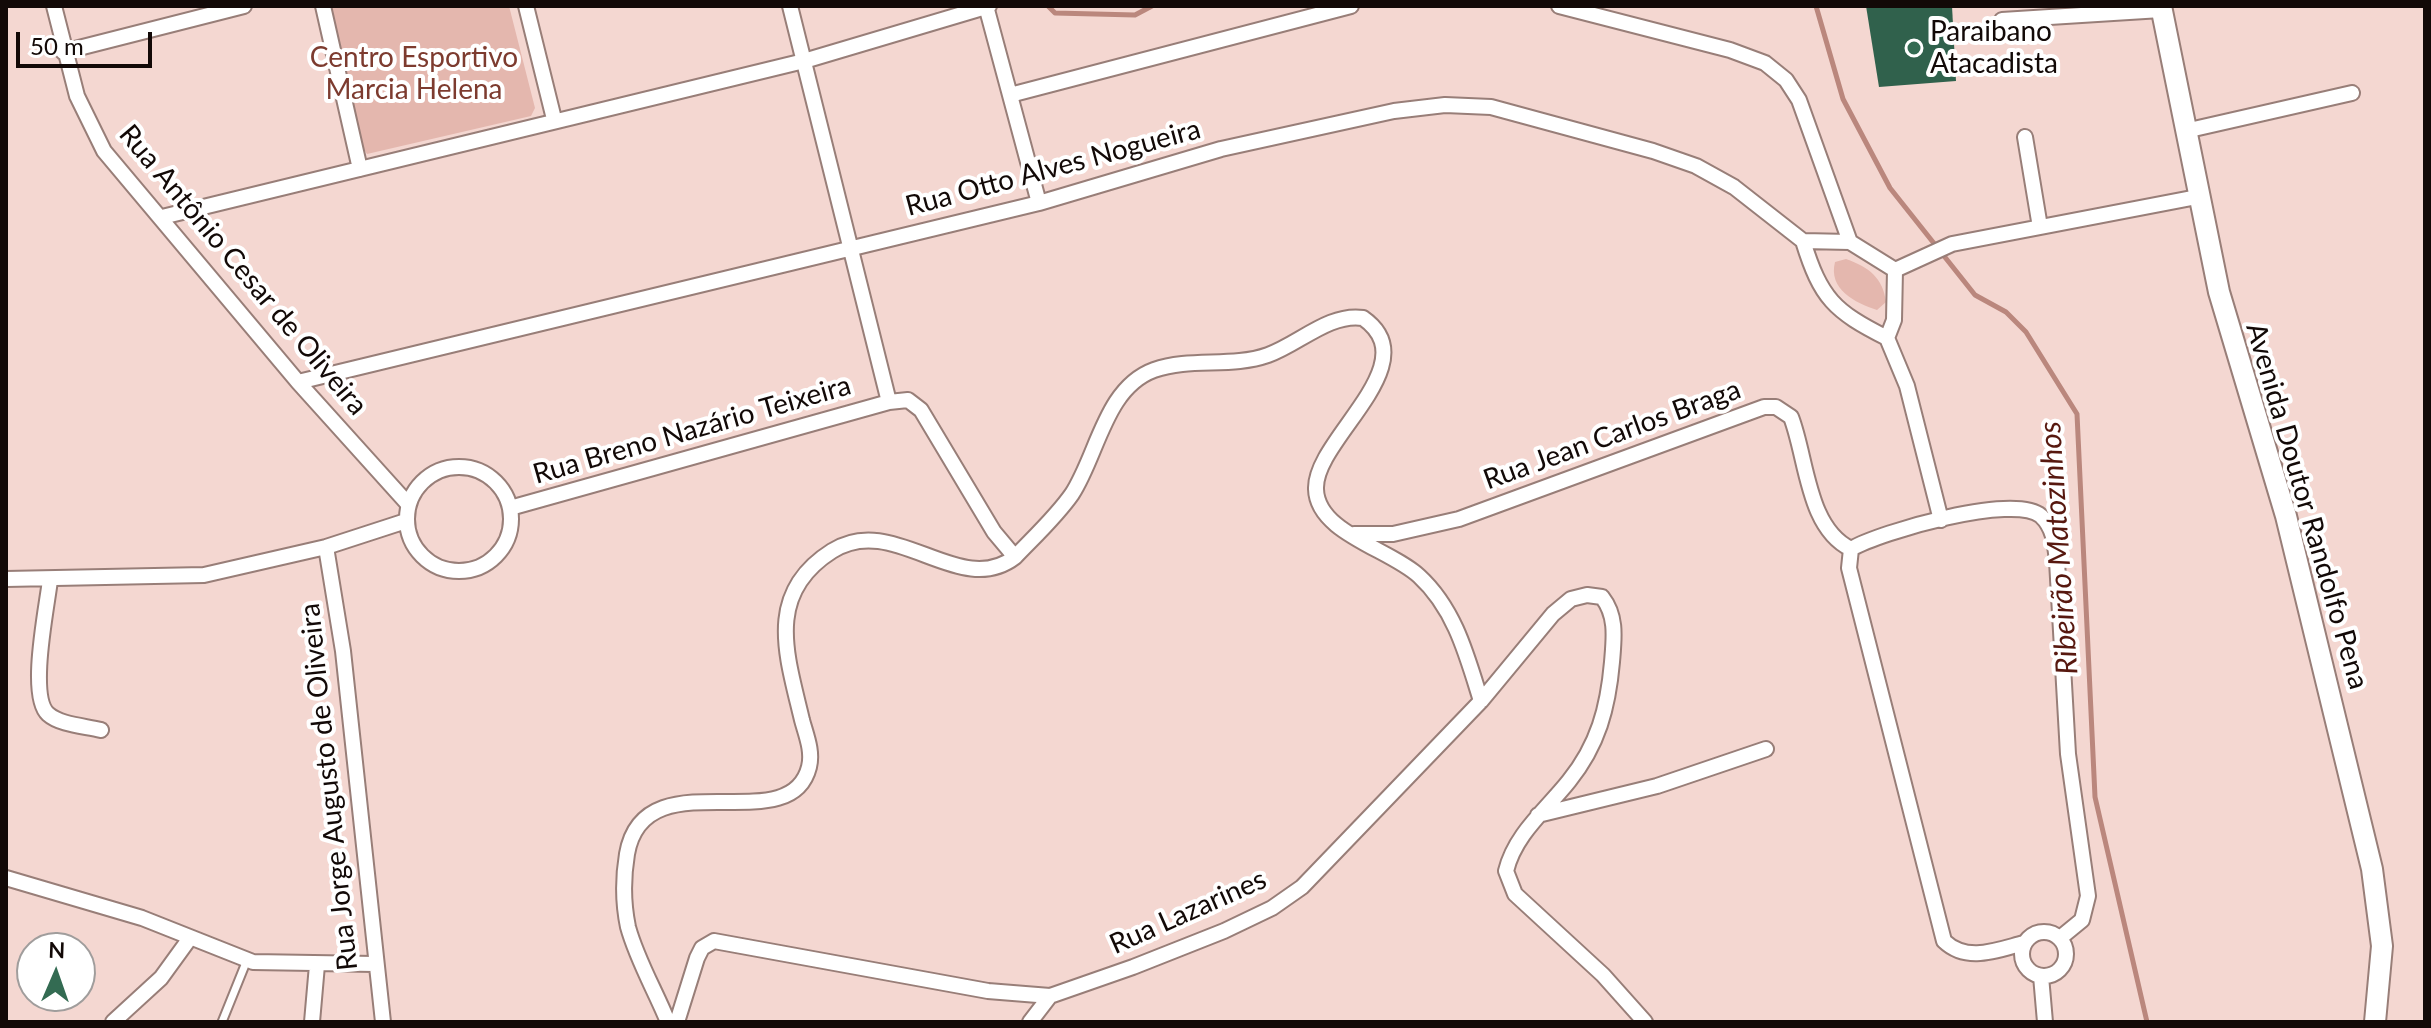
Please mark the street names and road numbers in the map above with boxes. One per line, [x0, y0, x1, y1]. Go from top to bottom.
street label: Rua Otto Alves Nogueira [902, 112, 1204, 224]
street label: Rua Antônio Cesar de Oliveira [112, 118, 374, 422]
street label: Avenida Doutor Randolfo Pena [2239, 319, 2375, 693]
street label: Rua Breno Nazário Teixeira [529, 368, 855, 492]
street label: Rua Jean Carlos Braga [1479, 373, 1745, 497]
street label: Rua Jorge Augusto de Oliveira [293, 602, 365, 972]
street label: Rua Lazarines [1104, 862, 1272, 962]

